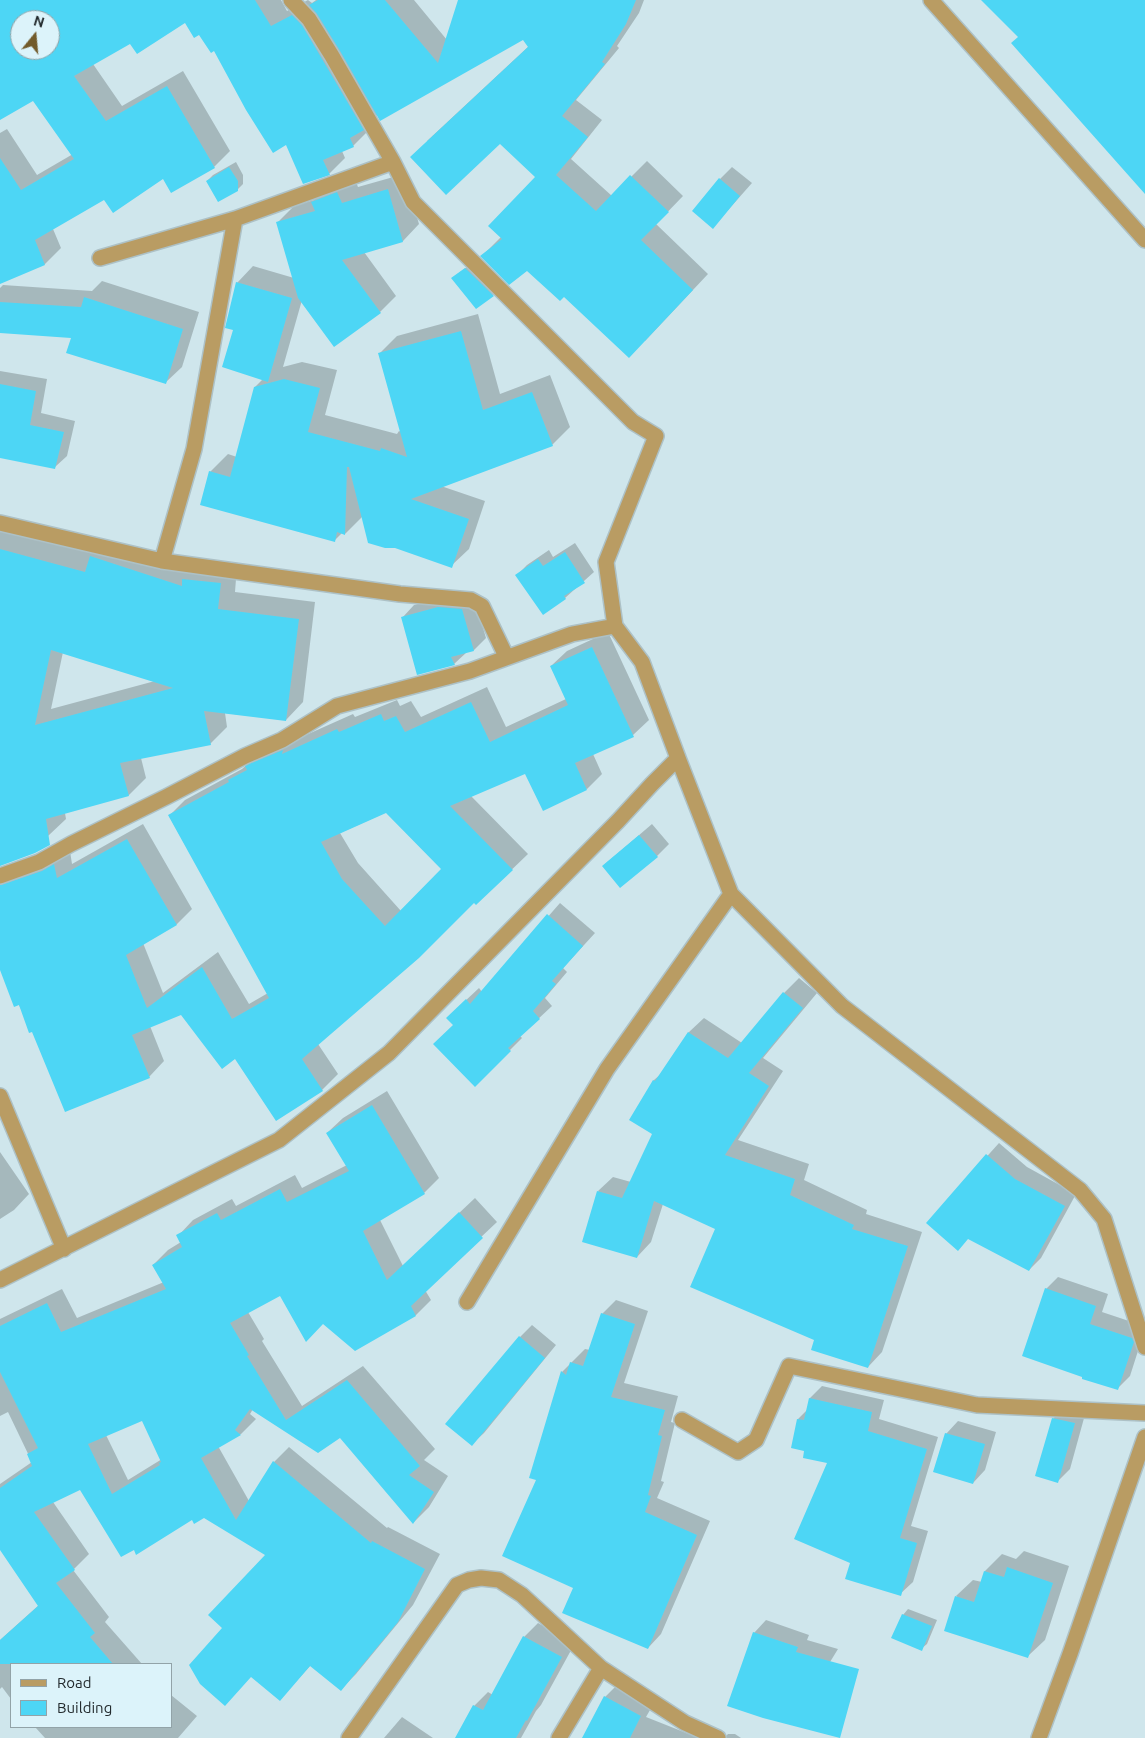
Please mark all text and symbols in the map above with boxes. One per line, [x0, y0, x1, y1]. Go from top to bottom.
north arrow [10, 10, 60, 60]
text: N [32, 12, 46, 31]
legend [10, 1663, 172, 1728]
text: Road [57, 1674, 92, 1691]
text: Building [57, 1699, 112, 1716]

